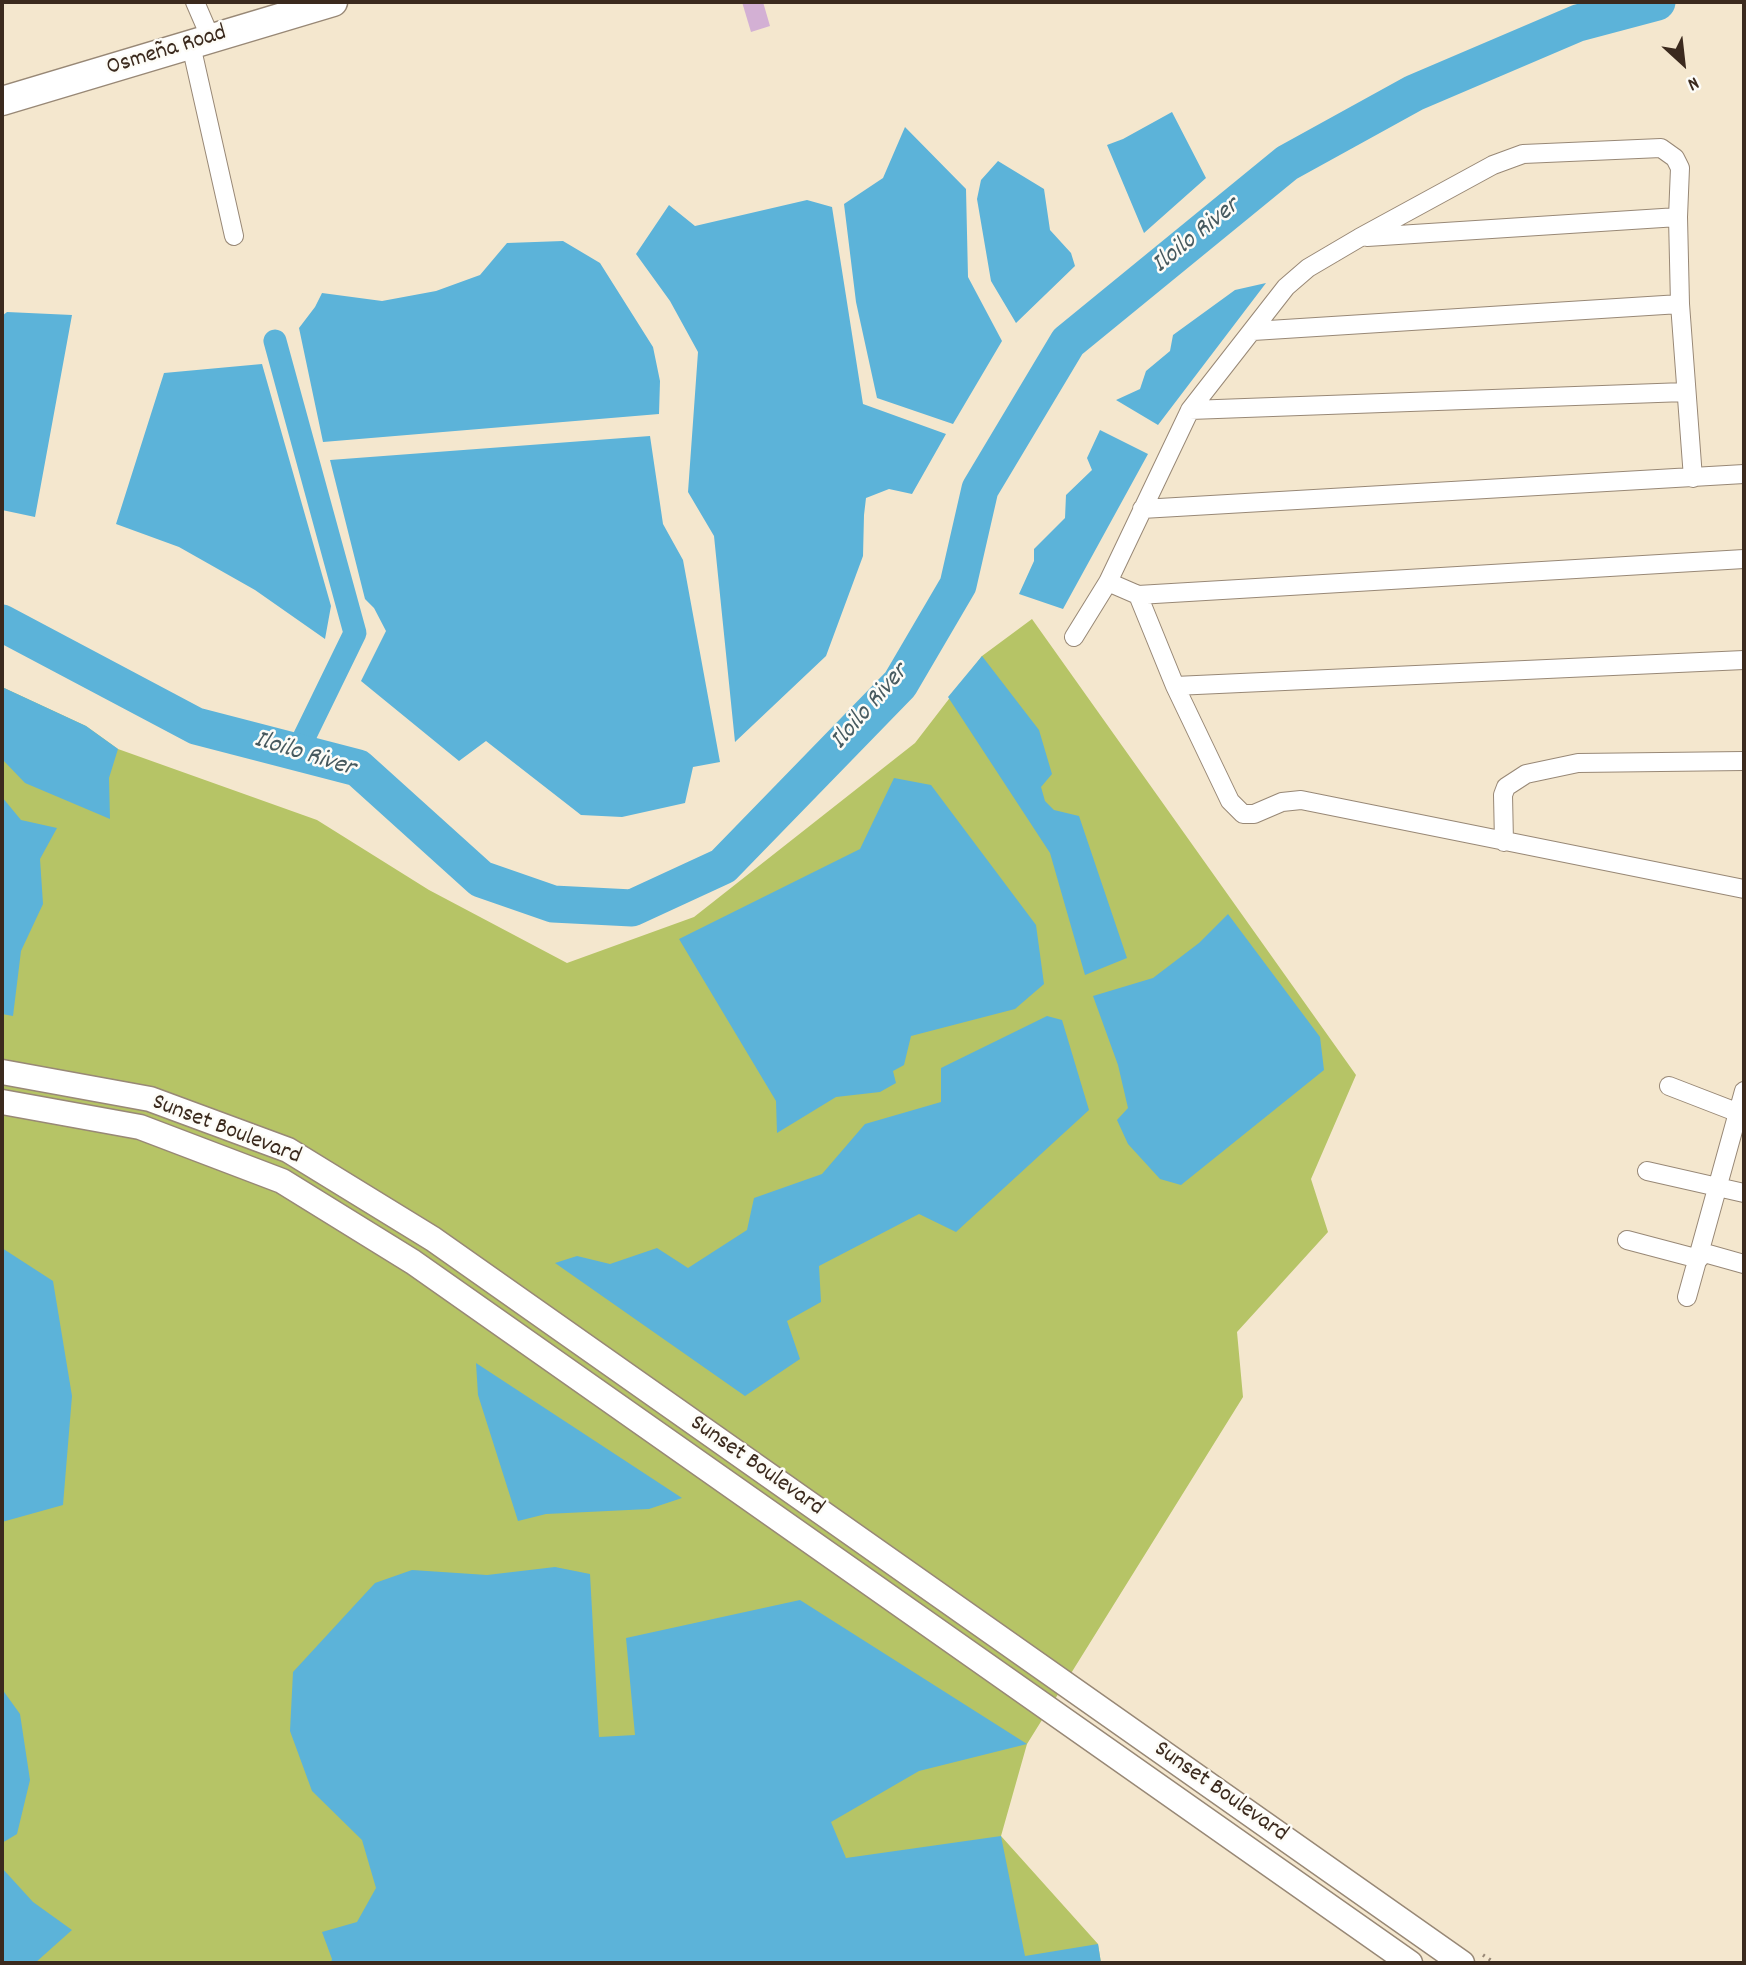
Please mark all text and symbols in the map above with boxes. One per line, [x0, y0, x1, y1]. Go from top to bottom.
street label: Osmeña Road [104, 20, 230, 84]
north arrow [1648, 28, 1718, 98]
text: N [1682, 68, 1703, 96]
water label: Iloilo River [1147, 192, 1247, 282]
water label: Iloilo River [825, 659, 917, 757]
water label: Iloilo River [250, 726, 358, 786]
street label: Sunset Boulevard [147, 1089, 305, 1173]
street label: Sunset Boulevard [683, 1410, 829, 1524]
street label: Sunset Boulevard [1147, 1736, 1293, 1850]

